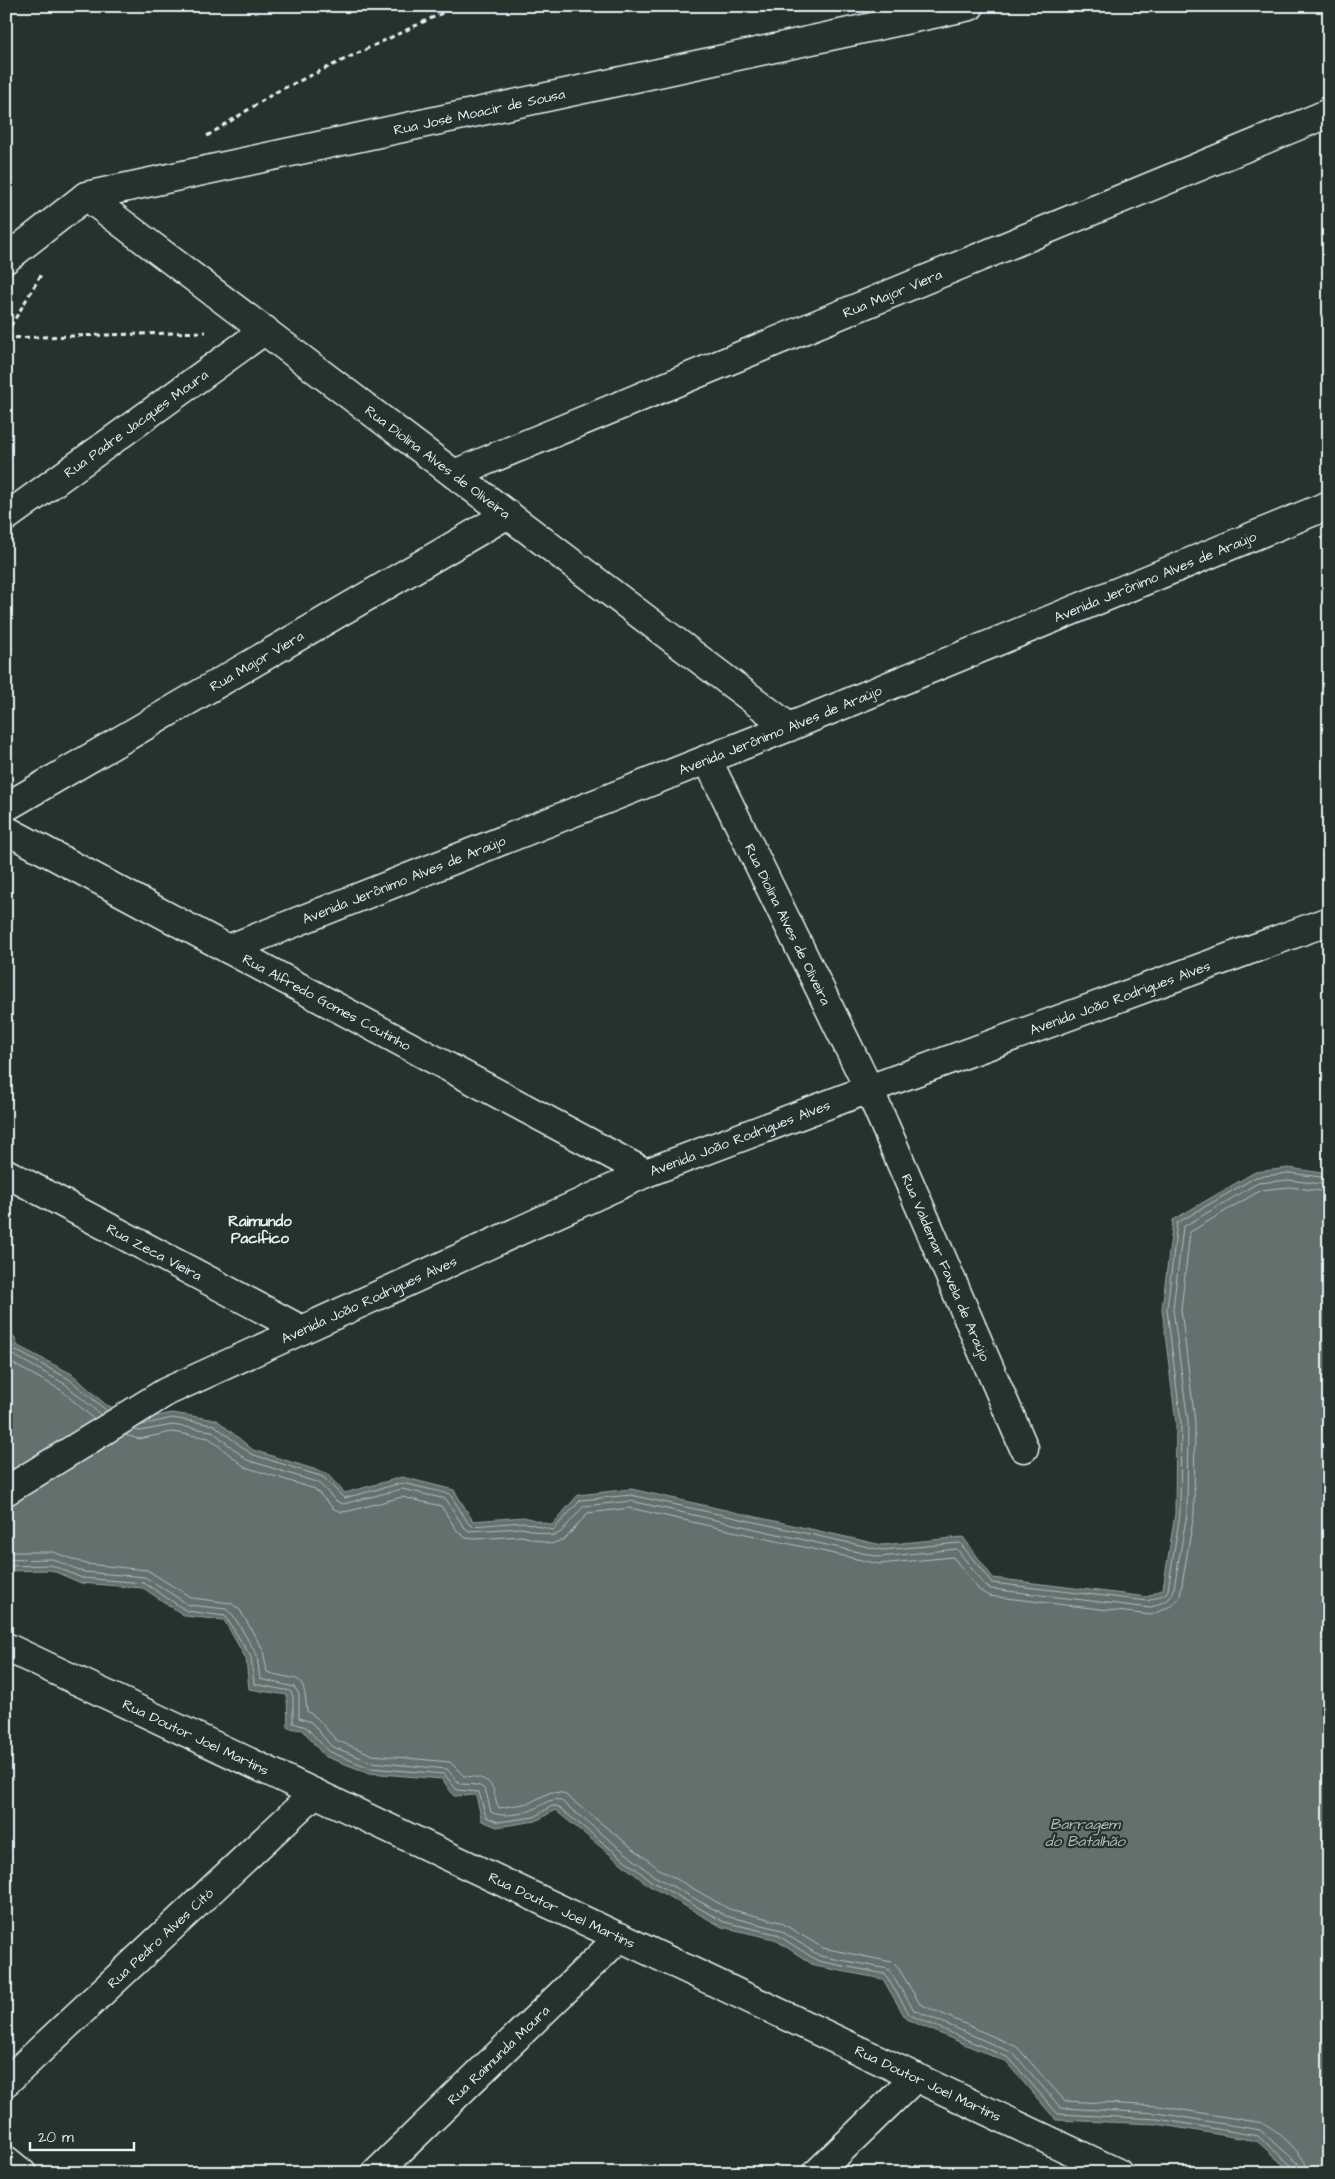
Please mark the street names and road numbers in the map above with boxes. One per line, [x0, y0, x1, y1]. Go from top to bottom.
street label: Rua José Moacir de Sousa [392, 84, 567, 141]
street label: Rua Major Viera [840, 265, 945, 324]
street label: Rua Padre Jacques Moura [60, 365, 212, 483]
street label: Rua Diolina Alves de Oliveira [360, 401, 514, 524]
street label: Avenida Jerônimo Alves de Araújo [1051, 527, 1260, 628]
street label: Rua Major Viera [206, 626, 308, 697]
street label: Avenida Jerônimo Alves de Araújo [676, 681, 885, 781]
street label: Avenida Jerônimo Alves de Araújo [299, 831, 509, 930]
street label: Rua Diolina Alves de Oliveira [739, 841, 835, 1009]
street label: Rua Alfredo Gomes Coutinho [239, 949, 414, 1056]
street label: Avenida João Rodrigues Alves [1027, 956, 1213, 1041]
street label: Avenida João Rodrigues Alves [647, 1096, 833, 1182]
street label: Rua Valdemar Favela de Araújo [896, 1171, 994, 1365]
street label: Rua Zeca Vieira [103, 1219, 205, 1286]
street label: Avenida João Rodrigues Alves [278, 1252, 460, 1349]
street label: Rua Doutor Joel Martins [119, 1695, 272, 1781]
street label: Rua Doutor Joel Martins [485, 1868, 638, 1954]
street label: Rua Pedro Alves Citó [103, 1884, 218, 1993]
street label: Rua Raimunda Moura [443, 2001, 555, 2110]
street label: Rua Doutor Joel Martins [851, 2041, 1004, 2127]

